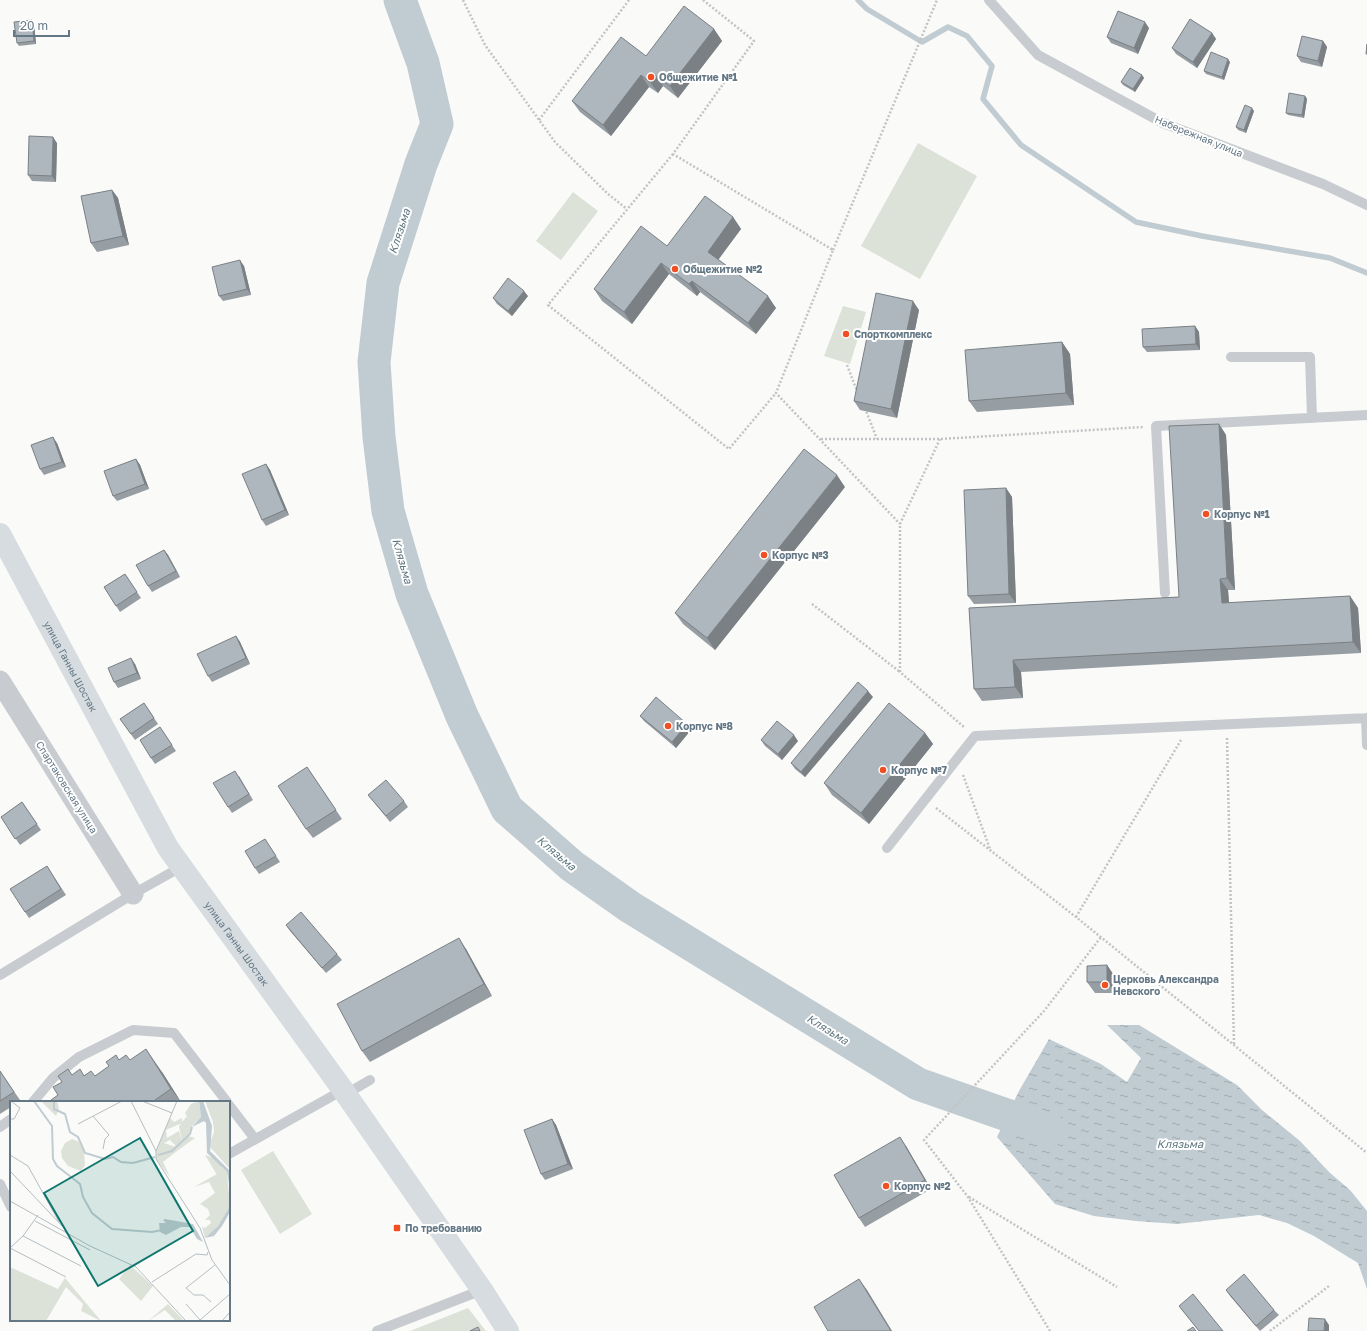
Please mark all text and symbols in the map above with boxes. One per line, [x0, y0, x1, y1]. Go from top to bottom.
scale bar [14, 12, 69, 38]
text: 20 m [20, 18, 48, 33]
place label: Общежитие №1 [659, 71, 737, 83]
marker: Общежитие №1 [646, 72, 656, 82]
street label: Набережная улица [1153, 113, 1245, 159]
water label: Клязьма [386, 206, 413, 255]
place label: Общежитие №2 [683, 263, 762, 275]
marker: Общежитие №2 [670, 264, 680, 274]
place label: Спорткомплекс [854, 328, 933, 340]
marker: Спорткомплекс [841, 329, 851, 339]
place label: Корпус №1 [1214, 508, 1270, 520]
marker: Корпус №1 [1201, 509, 1211, 519]
water label: Клязьма [390, 537, 416, 586]
place label: Корпус №3 [772, 549, 829, 561]
marker: Корпус №3 [759, 550, 769, 560]
street label: улица Ганны Шостак [42, 619, 100, 714]
place label: Корпус №8 [676, 720, 733, 732]
marker: Корпус №8 [663, 721, 673, 731]
street label: Спартаковская улица [34, 739, 100, 835]
place label: Корпус №7 [891, 764, 947, 776]
marker: Корпус №7 [878, 765, 888, 775]
water label: Клязьма [535, 833, 580, 873]
street label: улица Ганны Шостак [203, 899, 272, 988]
place label: Церковь Александра Невского [1113, 973, 1219, 997]
marker: Церковь Александра Невского [1100, 980, 1110, 990]
water label: Клязьма [805, 1011, 852, 1047]
inset map [10, 1101, 230, 1321]
water label: Клязьма [1157, 1137, 1204, 1150]
place label: Корпус №2 [894, 1180, 951, 1192]
marker: Корпус №2 [881, 1181, 891, 1191]
place label: По требованию [405, 1222, 482, 1234]
marker: По требованию [392, 1223, 402, 1233]

